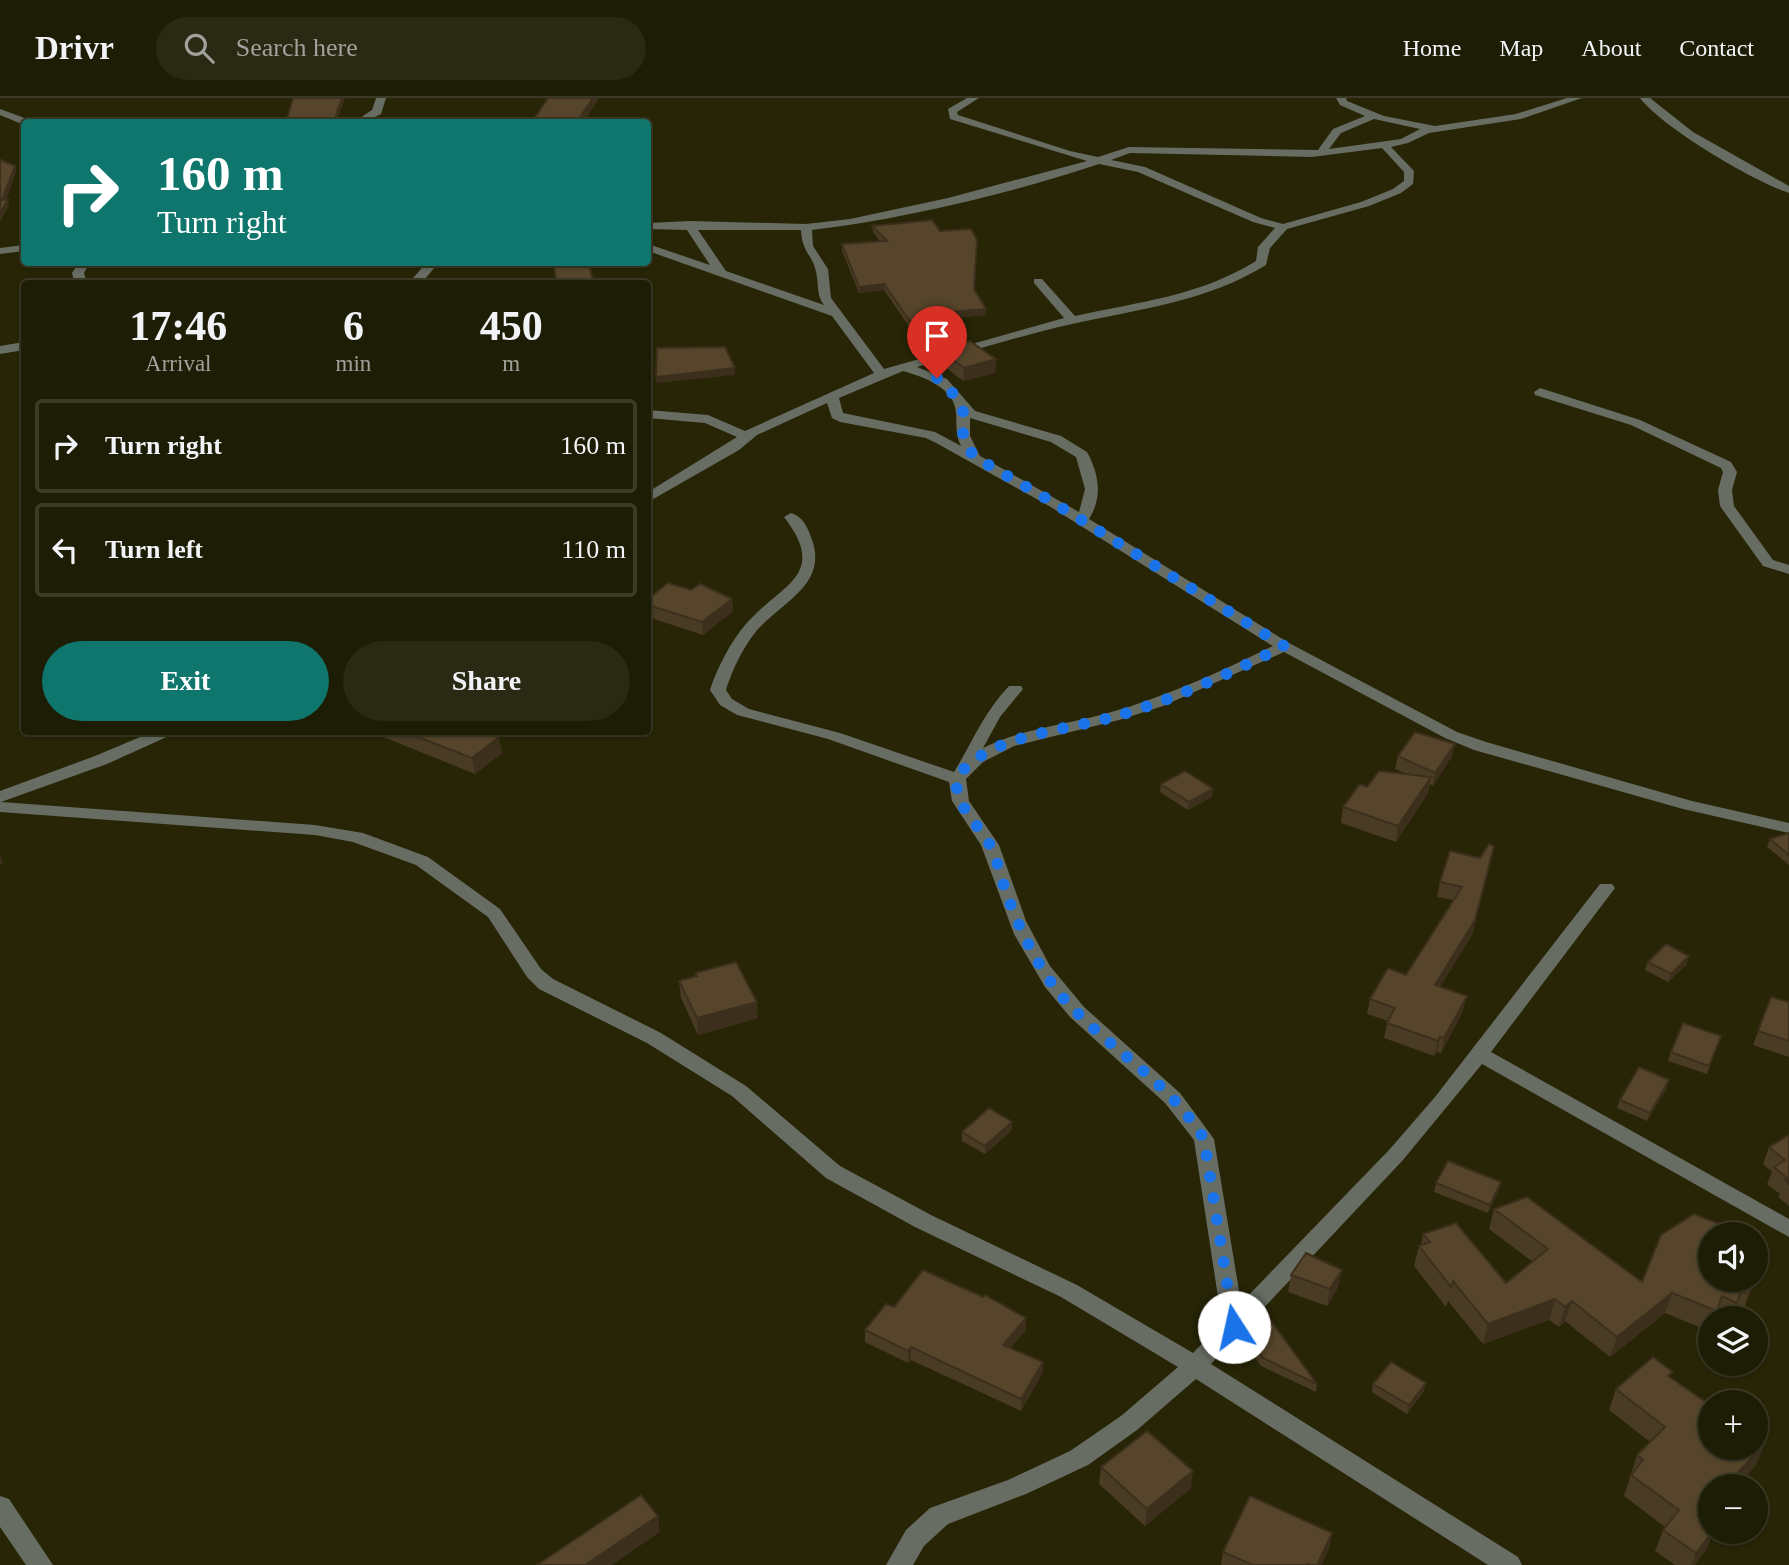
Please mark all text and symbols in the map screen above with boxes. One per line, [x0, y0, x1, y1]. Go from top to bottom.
search box [156, 17, 646, 80]
icon: search [180, 29, 218, 67]
text: Drivr [35, 30, 114, 66]
text: Search here [236, 33, 358, 62]
text: Home [1403, 35, 1461, 61]
text: Map [1499, 35, 1543, 61]
text: About [1581, 35, 1641, 61]
text: Contact [1679, 35, 1754, 61]
text: 160 m [157, 146, 284, 201]
icon: right [42, 147, 133, 238]
text: Turn right [157, 204, 287, 240]
text: 17:46 [129, 303, 227, 349]
text: 6 [343, 303, 364, 349]
text: 450 [480, 303, 543, 349]
pin [907, 306, 967, 378]
icon: arrive [918, 317, 956, 355]
text: Arrival [145, 351, 212, 376]
text: min [336, 351, 371, 376]
text: m [502, 351, 520, 376]
icon: right [46, 427, 84, 465]
text: Turn right [105, 431, 222, 460]
text: 160 m [560, 431, 626, 460]
icon: left [46, 531, 84, 569]
text: Turn left [105, 535, 203, 564]
text: 110 m [561, 535, 626, 564]
button: Exit [42, 641, 329, 721]
button: Share [343, 641, 630, 721]
map controls [1698, 1222, 1768, 1544]
button: sound [1698, 1222, 1768, 1292]
position arrow [1197, 1290, 1271, 1364]
button: layers [1698, 1306, 1768, 1376]
button: + [1698, 1390, 1768, 1460]
button: − [1698, 1474, 1768, 1544]

